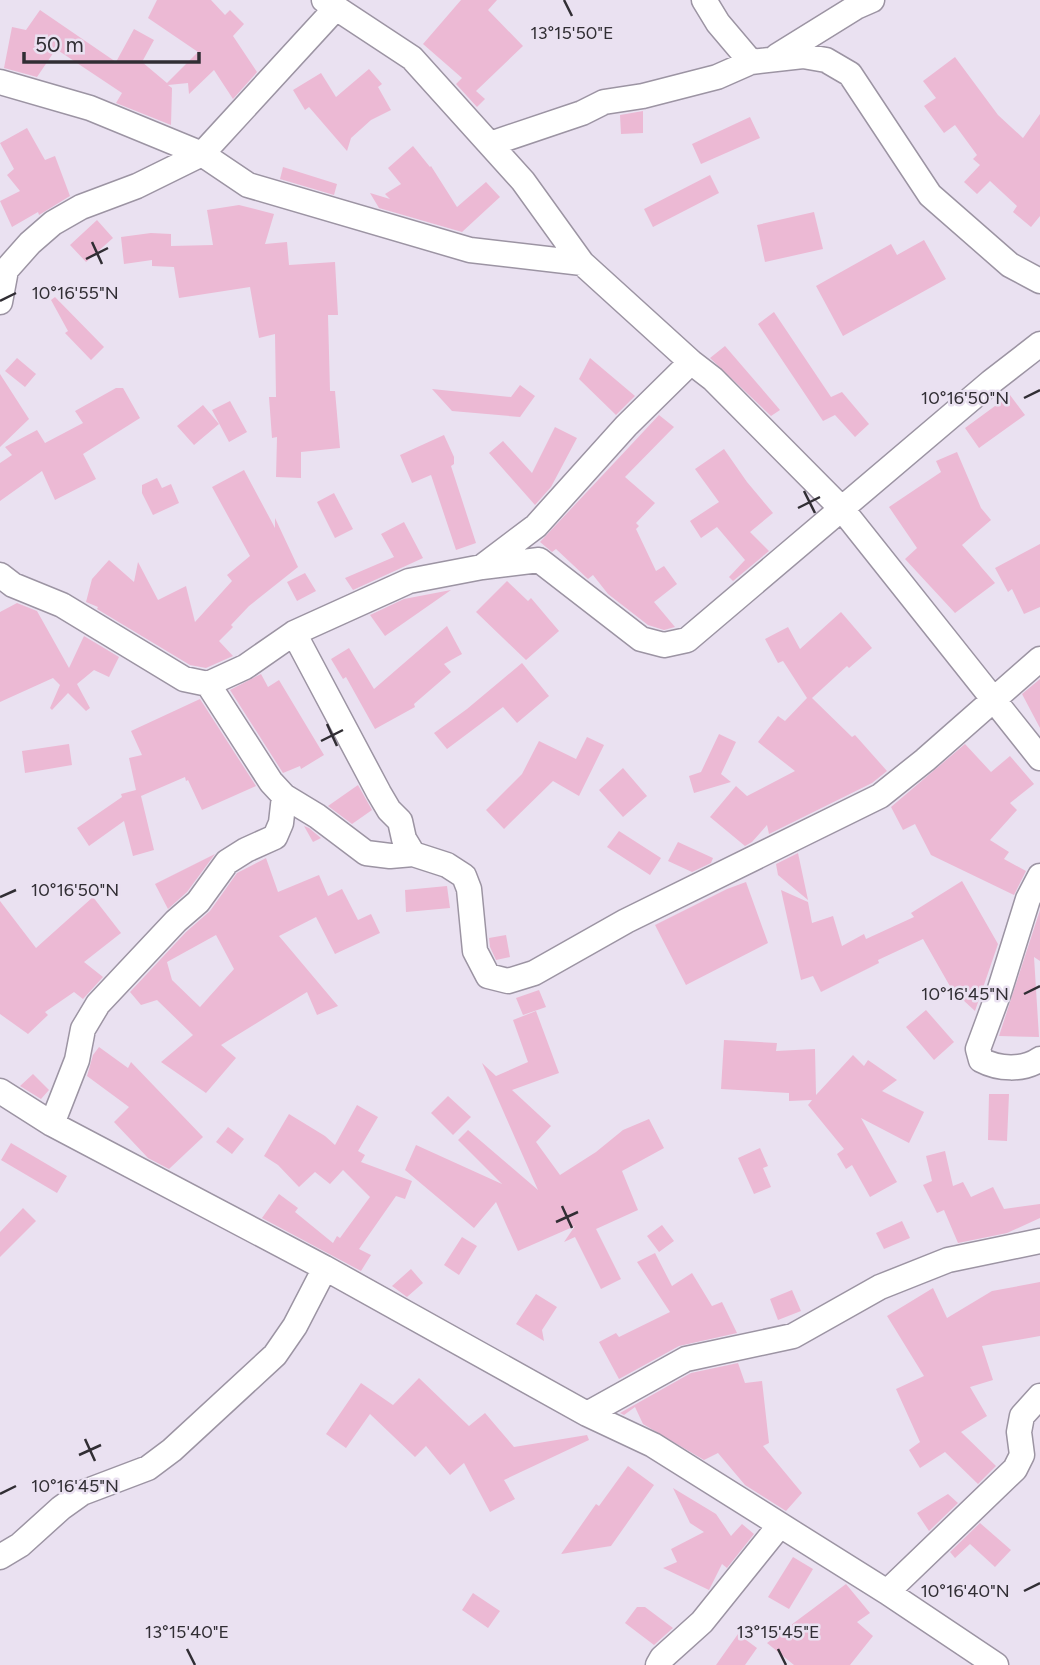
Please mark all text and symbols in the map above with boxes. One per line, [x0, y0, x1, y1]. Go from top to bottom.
scale bar [24, 21, 200, 65]
text: 13°15'50"E [530, 22, 614, 44]
text: 50 m [35, 32, 84, 57]
text: 10°16'55"N [31, 282, 119, 304]
text: 10°16'50"N [921, 387, 1009, 409]
text: 10°16'50"N [31, 879, 119, 901]
text: 10°16'45"N [921, 983, 1009, 1005]
text: 10°16'45"N [31, 1475, 119, 1497]
text: 10°16'40"N [920, 1580, 1010, 1602]
text: 13°15'40"E [145, 1621, 229, 1643]
text: 13°15'45"E [736, 1621, 820, 1643]

